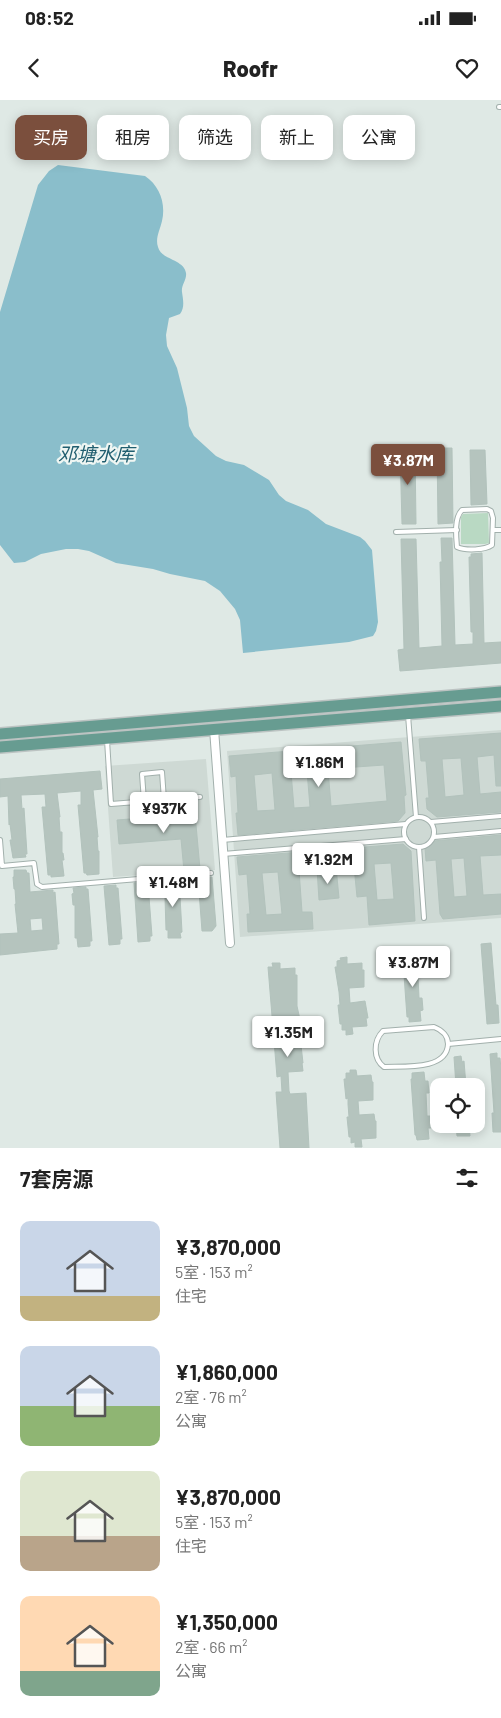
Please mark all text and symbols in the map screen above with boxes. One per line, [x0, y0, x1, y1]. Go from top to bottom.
text: 08:52 [25, 6, 74, 29]
icon: back [20, 54, 48, 82]
icon: heart [453, 54, 481, 82]
text: Roofr [223, 55, 278, 81]
chip: 买房 [15, 115, 87, 160]
chip: 租房 [97, 115, 169, 160]
chip: 筛选 [179, 115, 251, 160]
chip: 新上 [261, 115, 333, 160]
chip: 公寓 [343, 115, 415, 160]
water label: 邓塘水库 [58, 442, 137, 465]
pin: ¥3.87M [367, 444, 449, 486]
text: ¥3.87M [382, 450, 434, 469]
pin: ¥1.86M [278, 746, 360, 788]
text: ¥1.86M [294, 752, 344, 771]
pin: ¥937K [129, 792, 199, 834]
text: ¥937K [141, 798, 187, 817]
pin: ¥1.92M [287, 842, 369, 885]
text: ¥1.92M [303, 849, 353, 868]
pin: ¥1.48M [132, 866, 214, 908]
text: ¥1.48M [148, 872, 198, 891]
pin: ¥3.87M [372, 946, 454, 988]
text: ¥3.87M [387, 952, 439, 971]
pin: ¥1.35M [247, 1016, 329, 1058]
text: ¥1.35M [263, 1022, 313, 1041]
map controls [430, 1078, 485, 1133]
button: locate [430, 1078, 485, 1133]
icon: filters [453, 1164, 481, 1192]
text: 7套房源 [20, 1166, 93, 1191]
text: ¥3,870,000 [175, 1234, 281, 1259]
icon: home [60, 1241, 120, 1301]
text: 5室 · 153 m² [175, 1262, 253, 1281]
text: 住宅 [175, 1286, 207, 1305]
text: ¥1,860,000 [175, 1359, 278, 1384]
icon: home [60, 1366, 120, 1426]
text: 2室 · 76 m² [175, 1387, 247, 1406]
text: 公寓 [175, 1411, 207, 1430]
text: ¥3,870,000 [175, 1484, 281, 1509]
icon: home [60, 1491, 120, 1551]
text: 5室 · 153 m² [175, 1512, 253, 1531]
text: 住宅 [175, 1536, 207, 1555]
text: ¥1,350,000 [175, 1609, 278, 1634]
icon: home [60, 1616, 120, 1676]
text: 2室 · 66 m² [175, 1637, 247, 1656]
text: 公寓 [175, 1661, 207, 1680]

